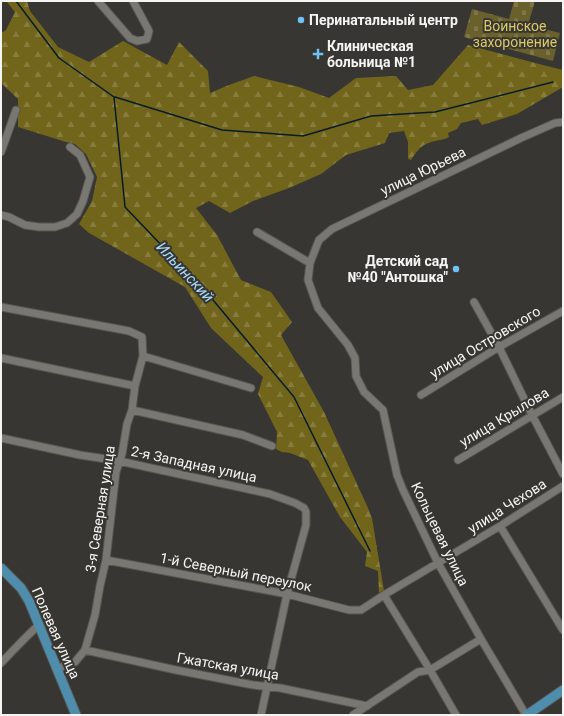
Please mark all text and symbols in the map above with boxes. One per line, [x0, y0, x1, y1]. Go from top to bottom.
place label: Перинатальный центр [309, 12, 458, 28]
marker: Перинатальный центр [296, 15, 306, 25]
park label: Воинское захоронение [473, 18, 557, 50]
place label: Клиническая больница №1 [327, 38, 416, 70]
marker: Клиническая больница №1 [312, 48, 324, 60]
street label: улица Юрьева [378, 143, 468, 199]
water label: Ильинский [153, 238, 217, 306]
place label: Детский сад №40 "Антошка" [348, 253, 449, 285]
marker: Детский сад №40 "Антошка" [451, 264, 461, 274]
street label: улица Островского [427, 303, 543, 381]
street label: улица Крылова [457, 384, 551, 450]
street label: 2-я Западная улица [130, 443, 258, 485]
street label: 3-я Северная улица [82, 445, 118, 573]
street label: улица Чехова [465, 476, 549, 536]
street label: Кольцевая улица [408, 480, 472, 588]
street label: 1-й Северный переулок [159, 549, 314, 595]
street label: Полевая улица [29, 585, 83, 681]
street label: Гжатская улица [176, 649, 280, 683]

